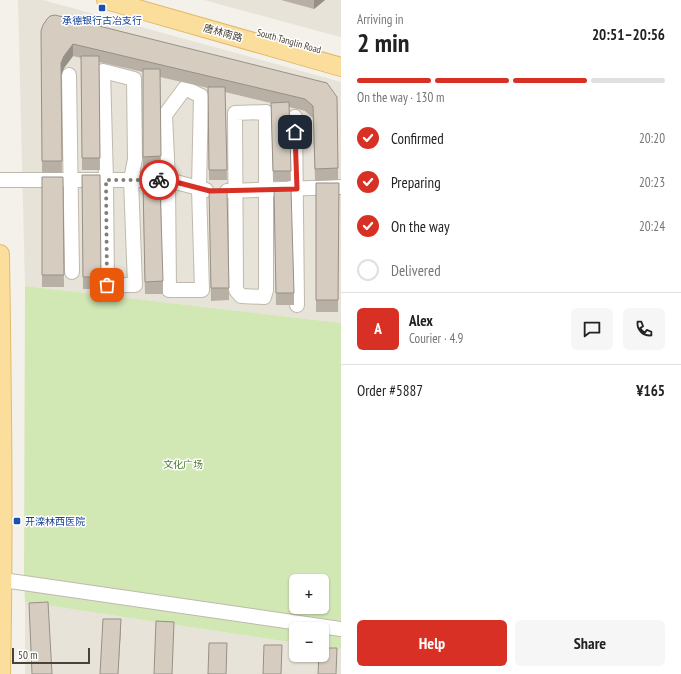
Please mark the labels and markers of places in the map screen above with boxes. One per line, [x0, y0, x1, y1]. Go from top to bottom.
marker: 承德银行古冶支行 [97, 3, 107, 13]
place label: 承德银行古冶支行 [62, 14, 142, 27]
pin [278, 115, 312, 149]
pin [90, 268, 124, 302]
place label: 开滦林西医院 [25, 515, 85, 528]
marker: 开滦林西医院 [12, 516, 22, 526]

